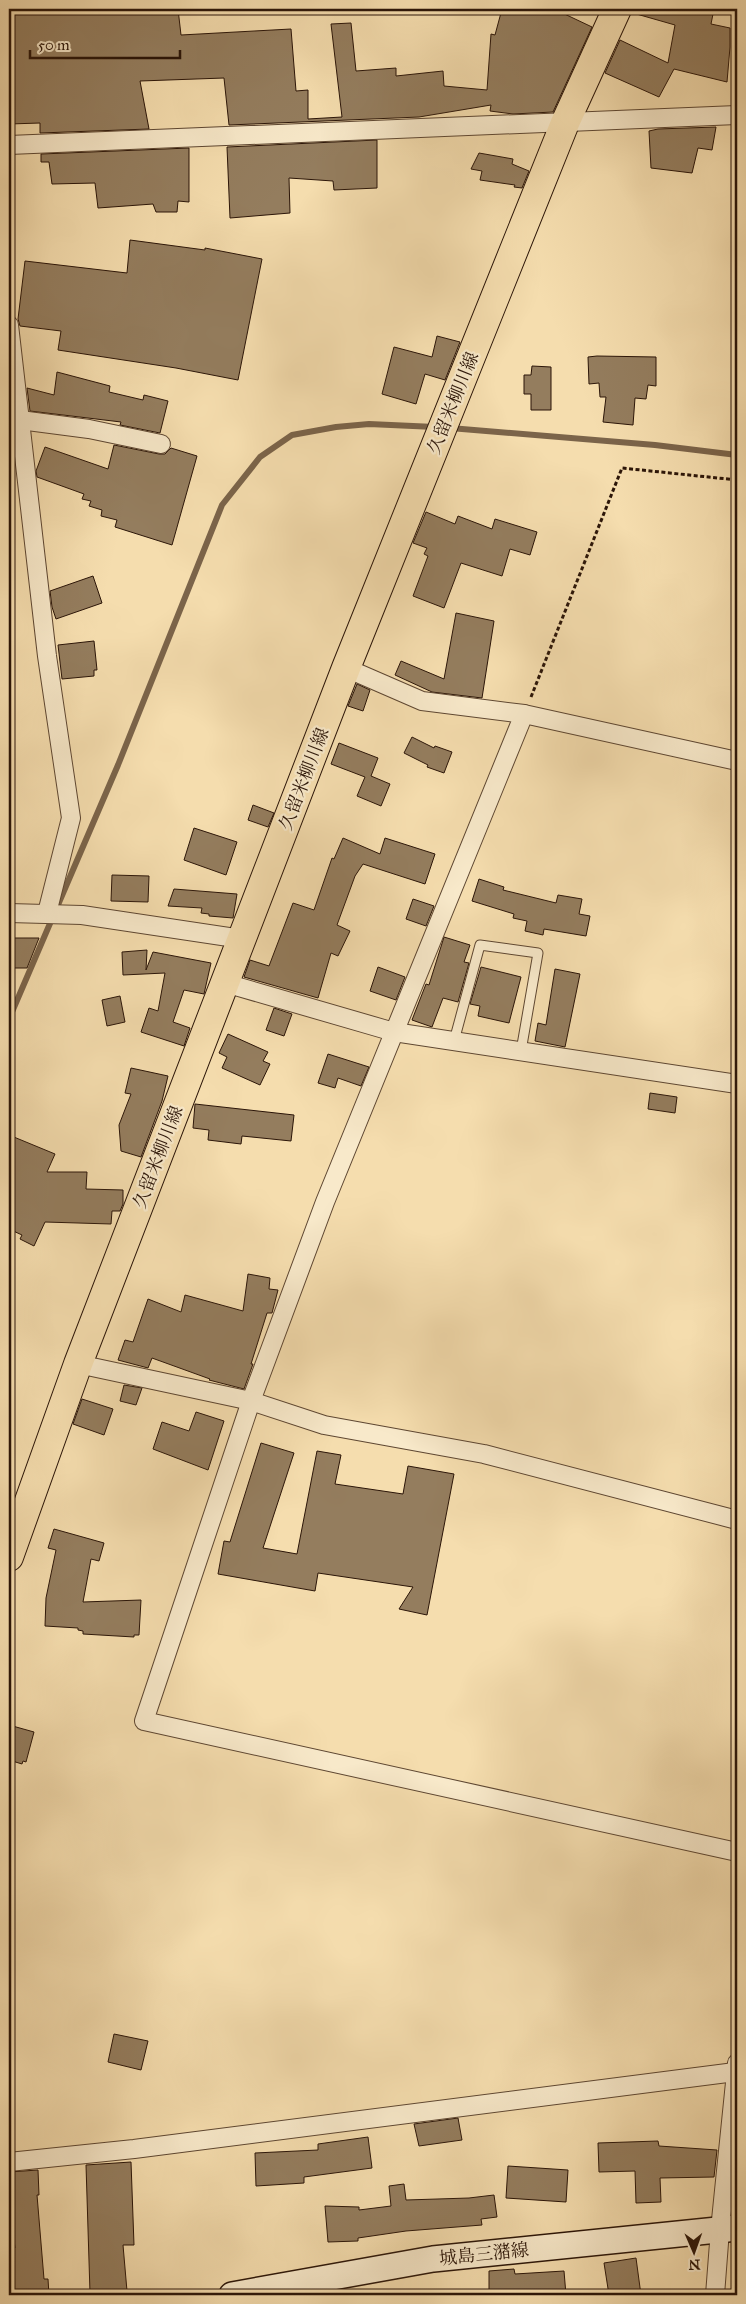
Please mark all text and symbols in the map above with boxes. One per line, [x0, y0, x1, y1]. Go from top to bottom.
scale bar [30, 28, 180, 60]
text: 50 m [38, 36, 70, 54]
street label: 久留米柳川線 [423, 349, 483, 457]
street label: 久留米柳川線 [274, 725, 334, 833]
street label: 久留米柳川線 [128, 1103, 188, 1211]
north arrow [668, 2226, 718, 2276]
street label: 城島三潴線 [438, 2238, 530, 2270]
text: N [688, 2256, 701, 2273]

